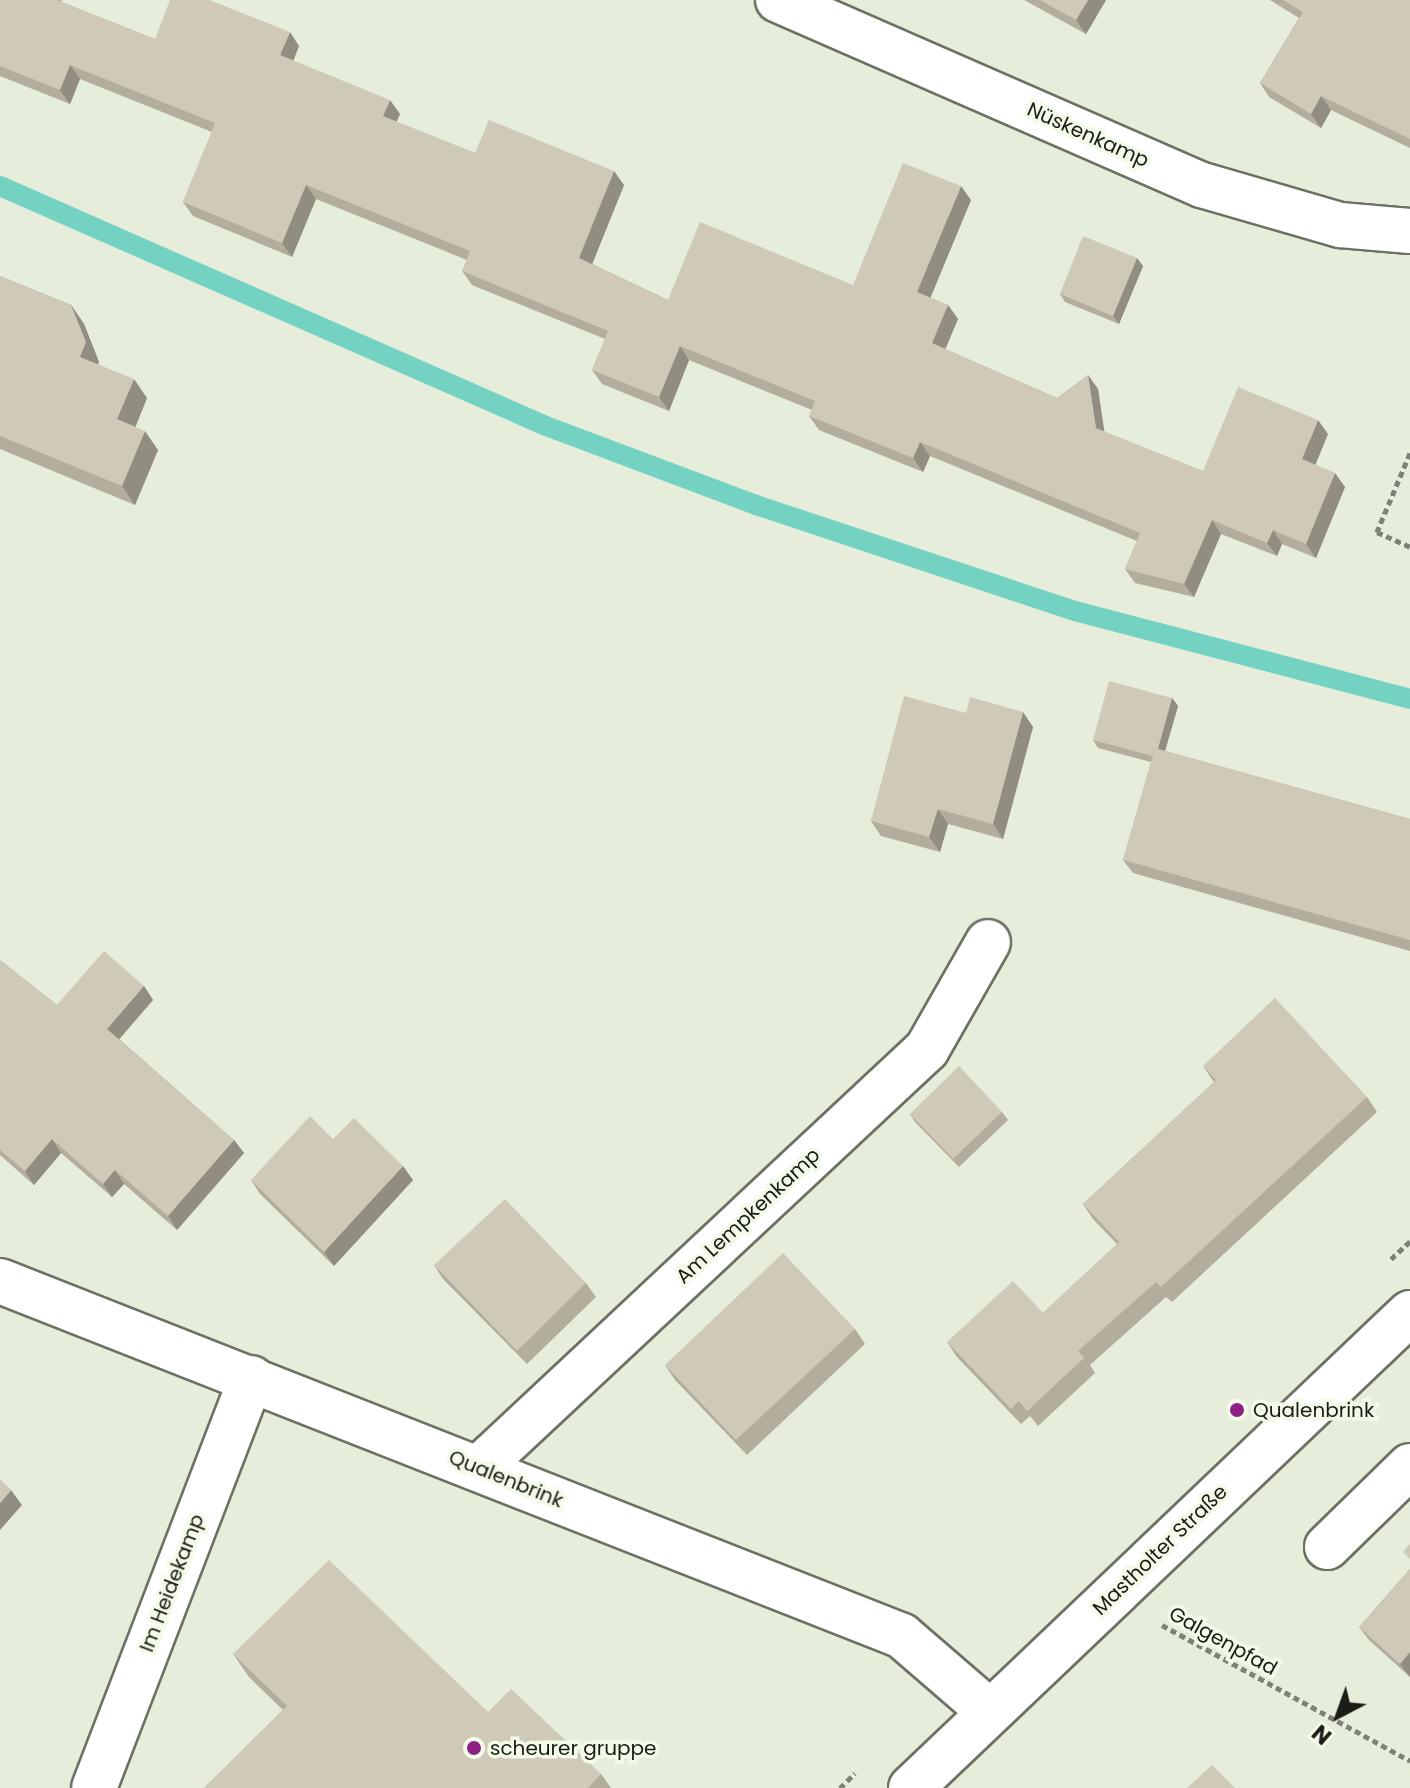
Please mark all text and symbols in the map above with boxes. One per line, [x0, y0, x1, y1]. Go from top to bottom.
street label: Nüskenkamp [1023, 97, 1153, 173]
street label: Am Lempkenkamp [671, 1143, 825, 1289]
place label: Qualenbrink [1253, 1398, 1374, 1422]
marker: Qualenbrink [1228, 1401, 1246, 1419]
street label: Qualenbrink [445, 1445, 567, 1513]
street label: Mastholter Straße [1088, 1480, 1232, 1620]
street label: Im Heidekamp [135, 1511, 209, 1655]
street label: Galgenpfad [1165, 1601, 1281, 1681]
north arrow [1298, 1676, 1378, 1756]
text: N [1306, 1717, 1338, 1752]
place label: scheurer gruppe [490, 1736, 656, 1760]
marker: scheurer gruppe [465, 1739, 483, 1757]

